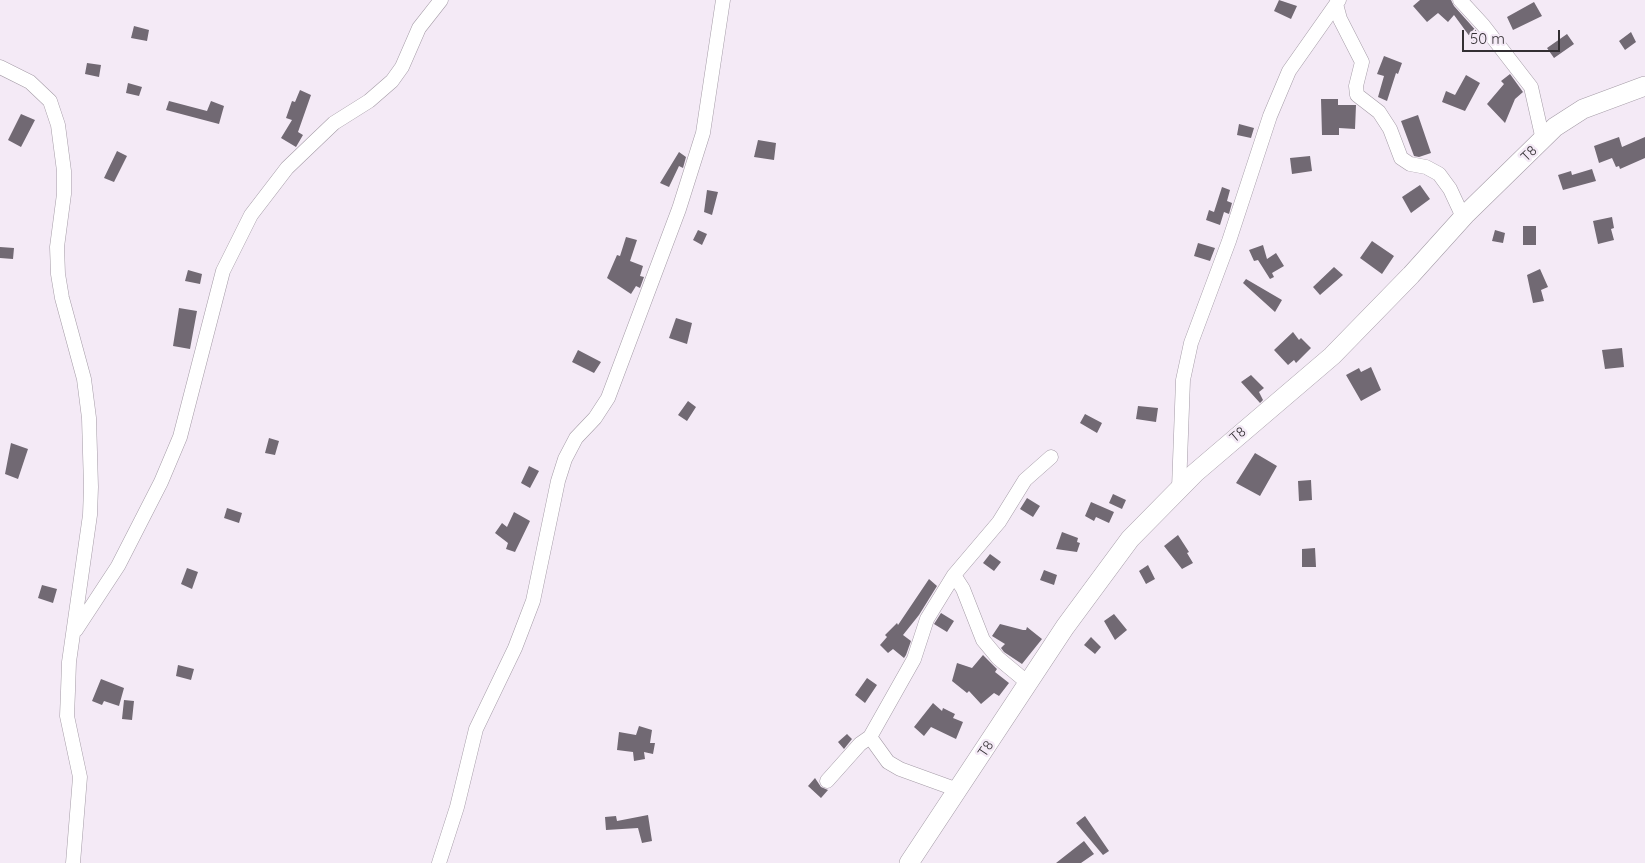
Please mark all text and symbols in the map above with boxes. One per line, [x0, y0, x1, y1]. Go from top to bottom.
scale bar [1465, 20, 1562, 52]
text: 50 m [1470, 29, 1505, 48]
street label: T8 [1517, 142, 1541, 166]
street label: T8 [1226, 423, 1250, 447]
street label: T8 [975, 738, 997, 760]

